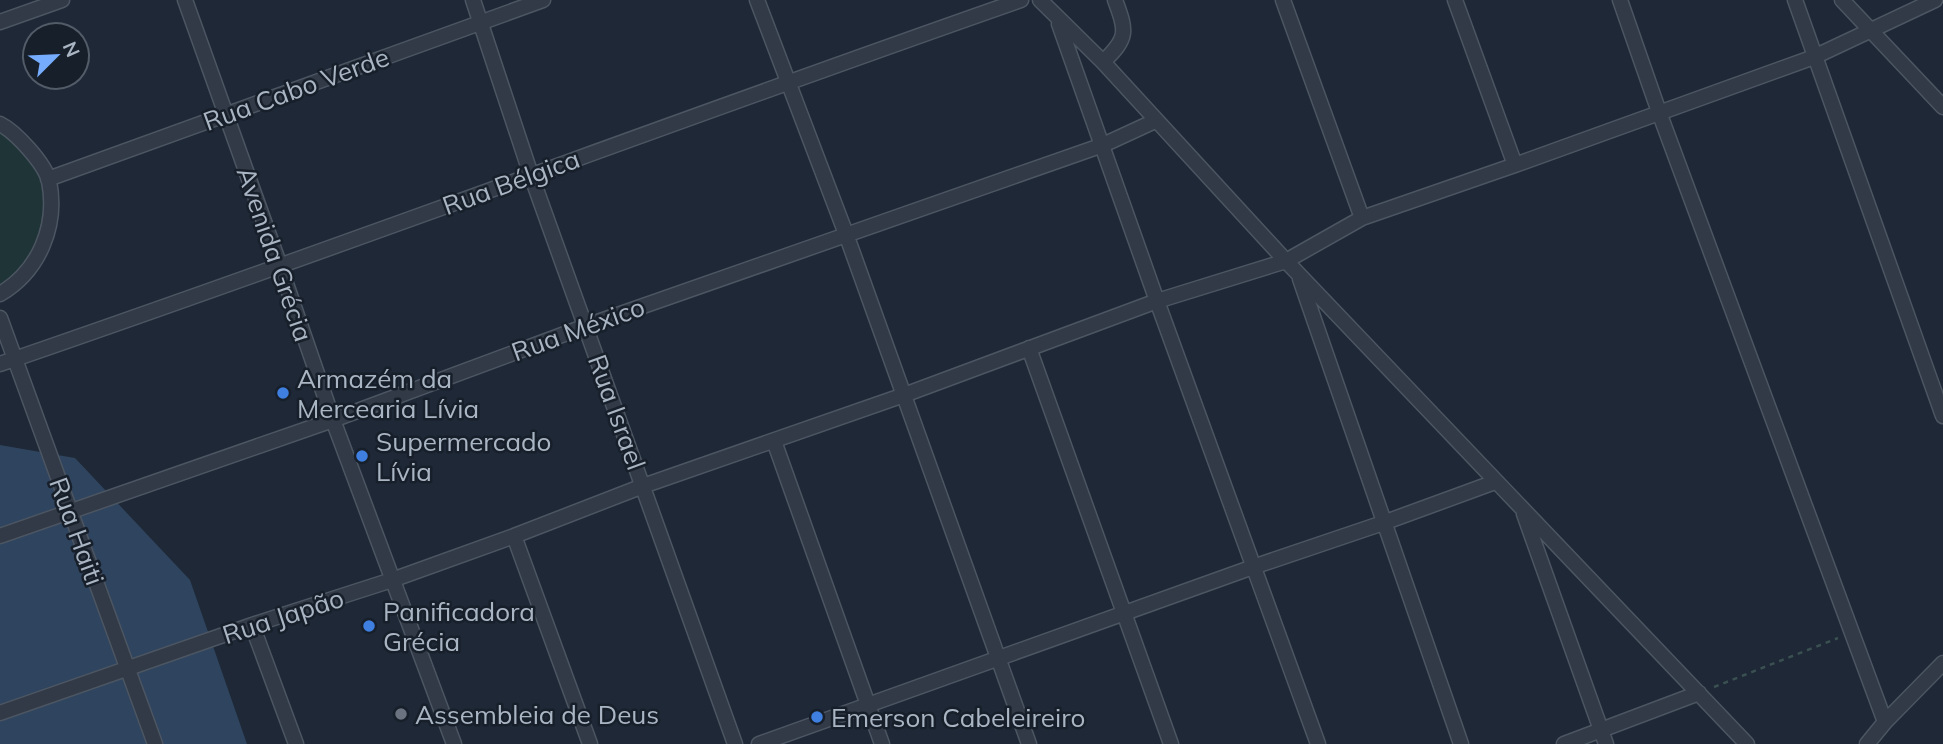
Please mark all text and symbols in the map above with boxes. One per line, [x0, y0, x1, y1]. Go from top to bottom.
north arrow [21, 21, 91, 91]
text: N [58, 38, 85, 61]
street label: Rua Cabo Verde [199, 40, 393, 138]
street label: Rua Bélgica [438, 142, 584, 222]
street label: Avenida Grécia [230, 162, 320, 346]
street label: Rua México [507, 290, 649, 368]
street label: Rua Israel [581, 350, 653, 474]
place label: Armazém da Mercearia Lívia [297, 362, 479, 425]
marker: Armazém da Mercearia Lívia [275, 385, 291, 401]
place label: Supermercado Lívia [376, 425, 551, 488]
marker: Supermercado Lívia [354, 448, 370, 464]
street label: Rua Haiti [42, 473, 112, 589]
street label: Rua Japão [218, 581, 348, 651]
place label: Panificadora Grécia [383, 595, 535, 658]
marker: Panificadora Grécia [361, 618, 377, 634]
place label: Assembleia de Deus [415, 698, 659, 731]
place label: Emerson Cabeleireiro [831, 701, 1085, 734]
marker: Assembleia de Deus [393, 706, 409, 722]
marker: Emerson Cabeleireiro [809, 709, 825, 725]

